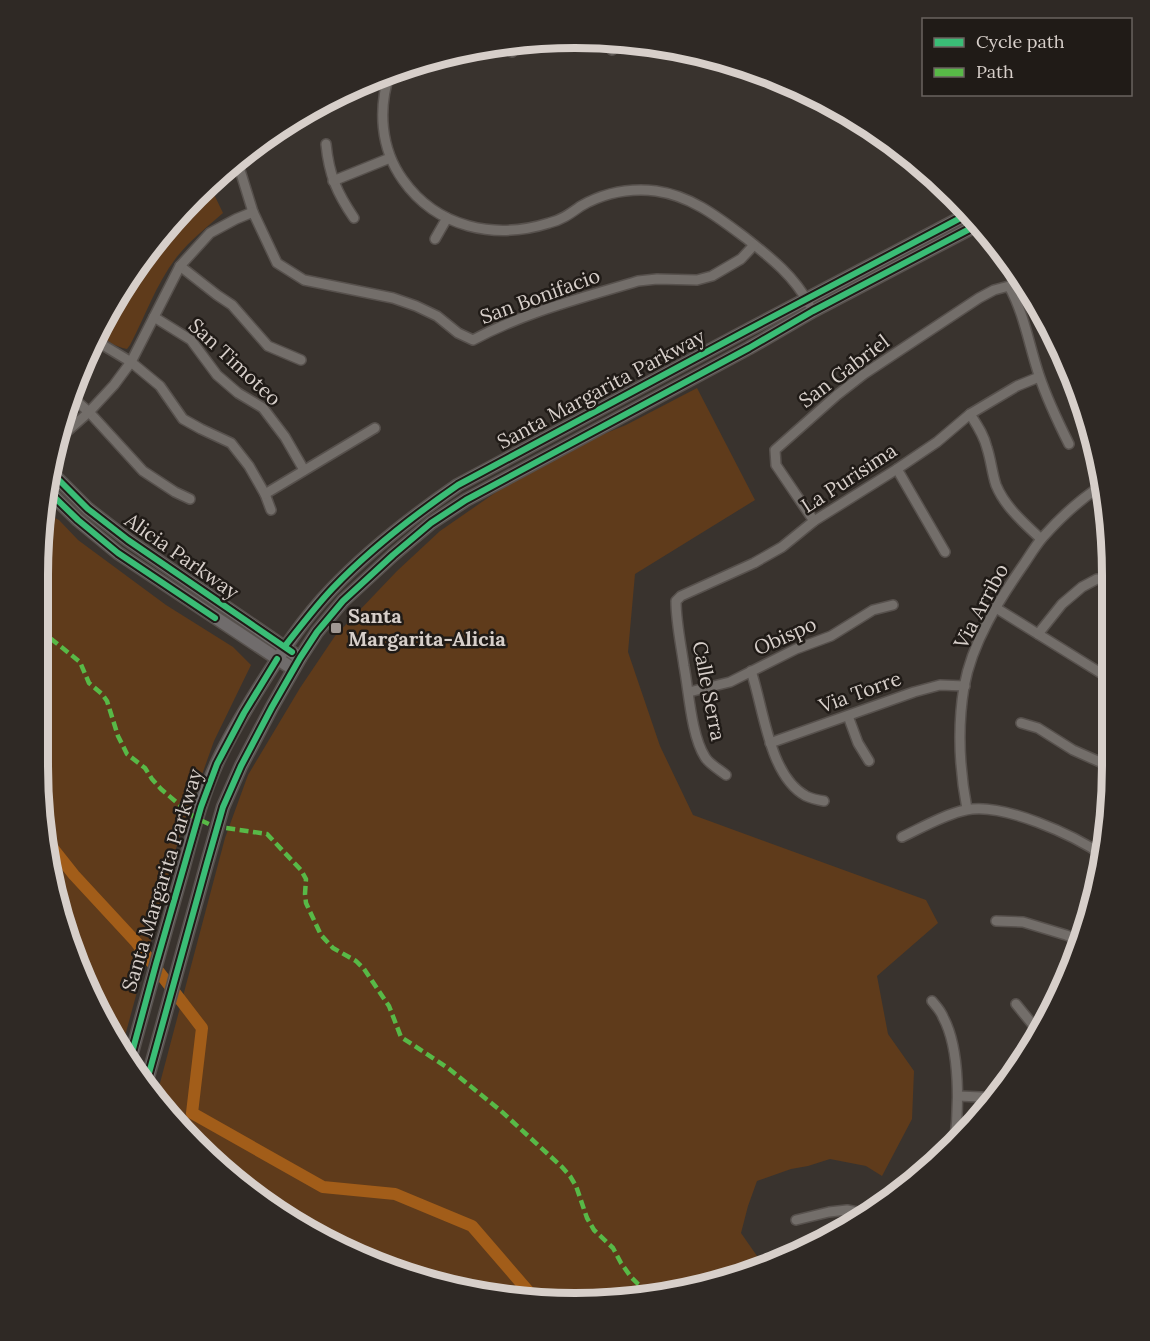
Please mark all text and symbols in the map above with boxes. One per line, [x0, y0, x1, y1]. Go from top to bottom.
legend [922, 18, 1132, 96]
text: Cycle path [976, 30, 1065, 53]
text: Path [976, 60, 1014, 83]
street label: San Bonifacio [476, 262, 603, 329]
street label: San Timoteo [184, 313, 287, 411]
street label: Santa Margarita Parkway [493, 323, 709, 454]
street label: San Gabriel [794, 328, 894, 413]
street label: La Purisima [796, 437, 901, 518]
street label: Alicia Parkway [120, 506, 245, 604]
street label: Via Arribo [947, 559, 1013, 653]
place label: Santa Margarita-Alicia [348, 603, 506, 651]
street label: Obispo [750, 611, 820, 660]
marker: Santa Margarita-Alicia [329, 621, 343, 635]
street label: Calle Serra [688, 639, 731, 743]
street label: Via Torre [814, 665, 904, 718]
street label: Santa Margarita Parkway [116, 765, 207, 994]

